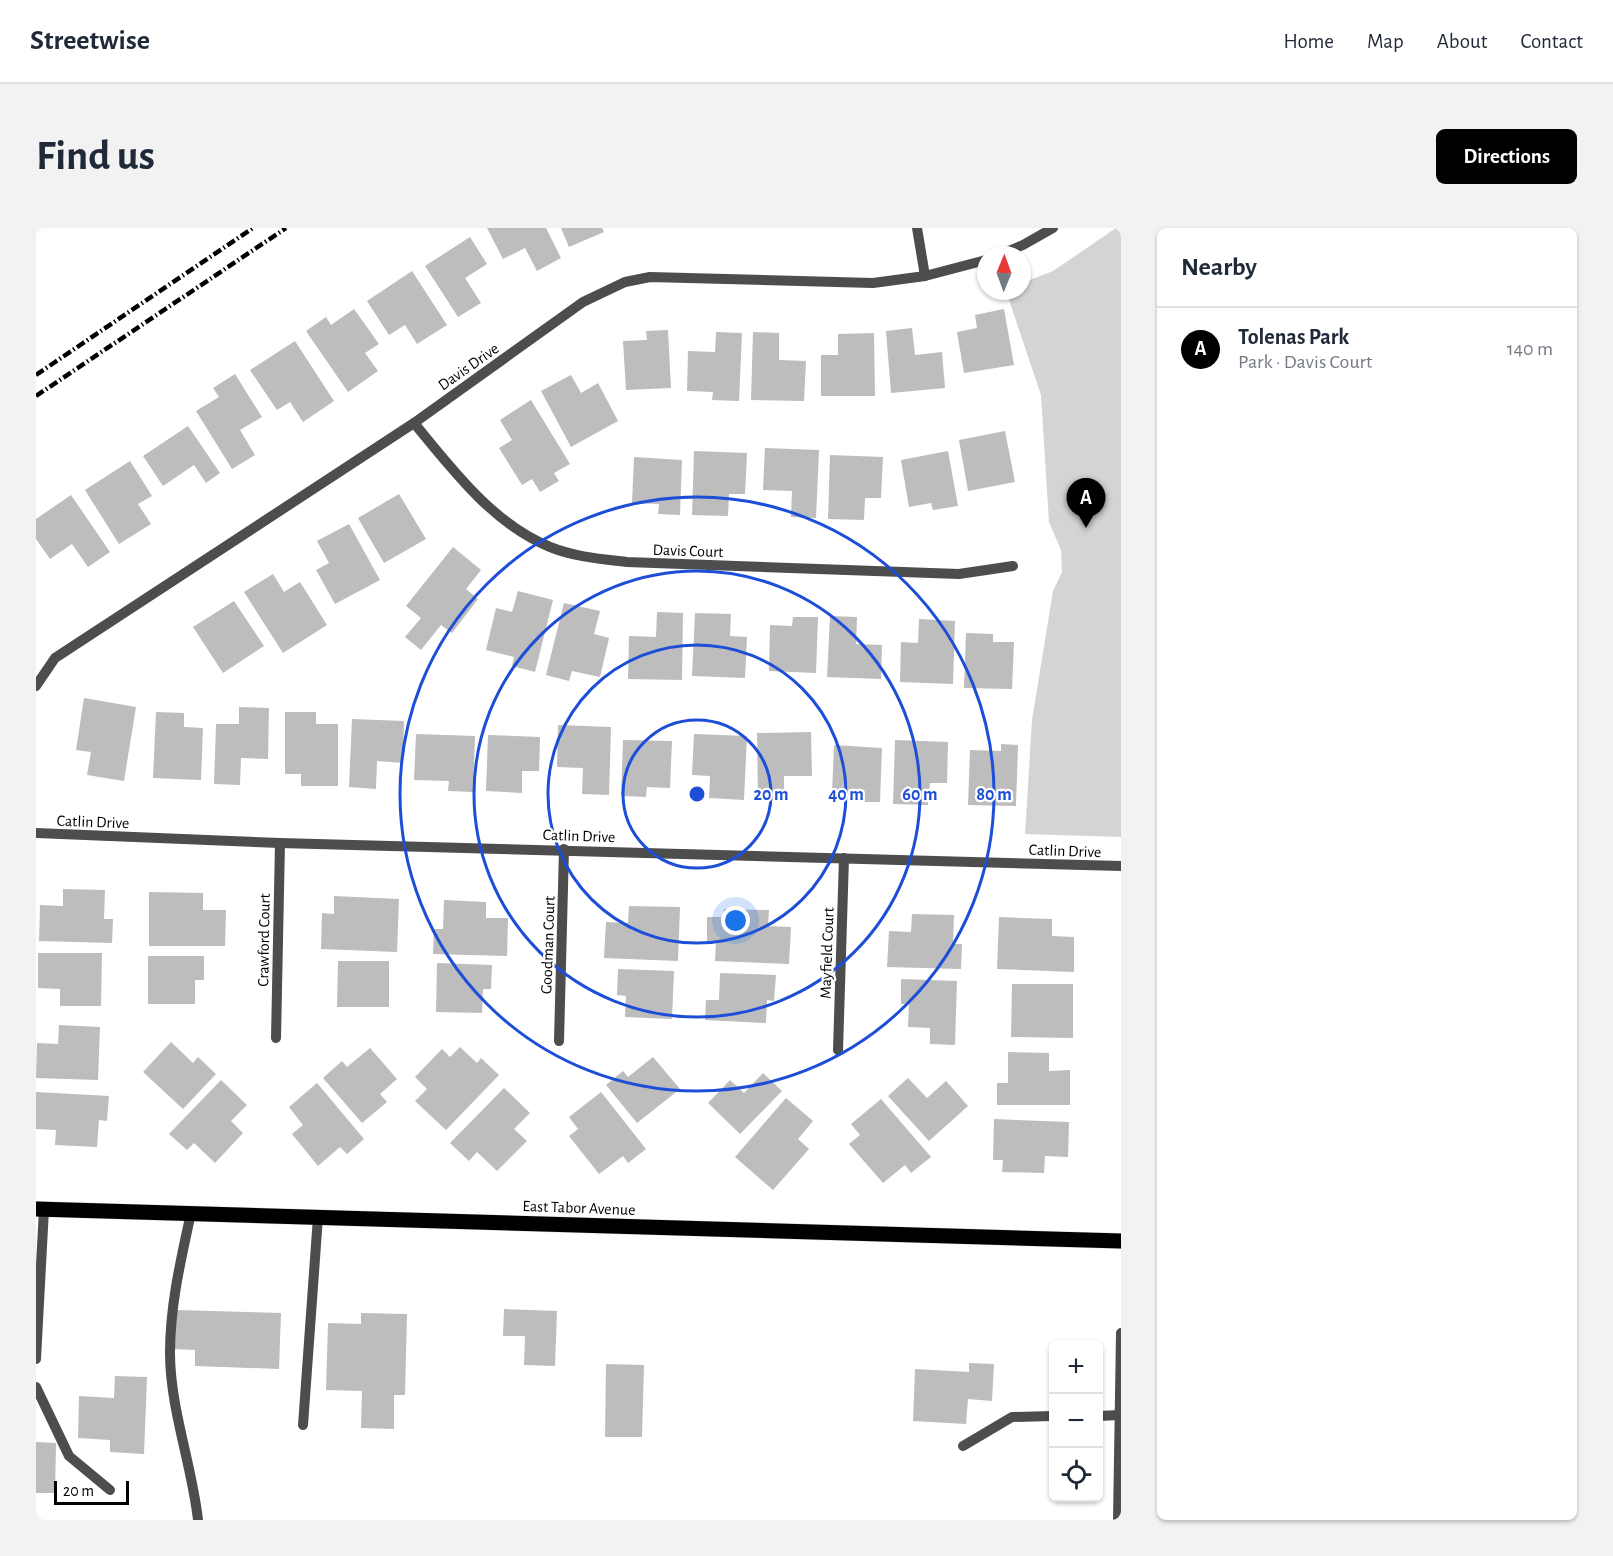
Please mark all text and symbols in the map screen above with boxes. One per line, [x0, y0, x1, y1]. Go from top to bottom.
text: Streetwise [30, 27, 150, 55]
text: Home [1283, 31, 1334, 52]
text: Map [1367, 31, 1404, 52]
text: About [1437, 31, 1487, 52]
text: Contact [1520, 31, 1583, 52]
button: Directions [1436, 129, 1577, 184]
text: Find us [36, 135, 155, 177]
north arrow [977, 246, 1031, 300]
text: Nearby [1181, 254, 1257, 280]
text: Tolenas Park [1238, 326, 1349, 348]
text: A [1195, 339, 1207, 359]
text: 140 m [1507, 339, 1553, 359]
street label: Davis Drive [435, 340, 502, 393]
text: Park · Davis Court [1238, 352, 1372, 372]
pin: A [1066, 478, 1106, 528]
street label: Davis Court [652, 542, 724, 560]
centre of rings [687, 784, 707, 804]
text: 20 m [753, 786, 789, 804]
text: 40 m [828, 786, 864, 804]
text: 60 m [902, 786, 938, 804]
text: 80 m [976, 786, 1012, 804]
street label: Catlin Drive [56, 813, 130, 831]
street label: Catlin Drive [542, 827, 616, 845]
street label: Catlin Drive [1028, 842, 1102, 860]
street label: Crawford Court [255, 893, 273, 987]
street label: Goodman Court [538, 896, 558, 994]
your location [721, 906, 750, 935]
street label: Mayfield Court [817, 907, 838, 999]
street label: East Tabor Avenue [522, 1198, 636, 1218]
map controls [1049, 1340, 1103, 1502]
button: + [1049, 1340, 1103, 1394]
button: − [1049, 1394, 1103, 1448]
button: locate [1049, 1448, 1103, 1502]
scale bar [54, 1478, 129, 1506]
text: 20 m [63, 1483, 94, 1499]

